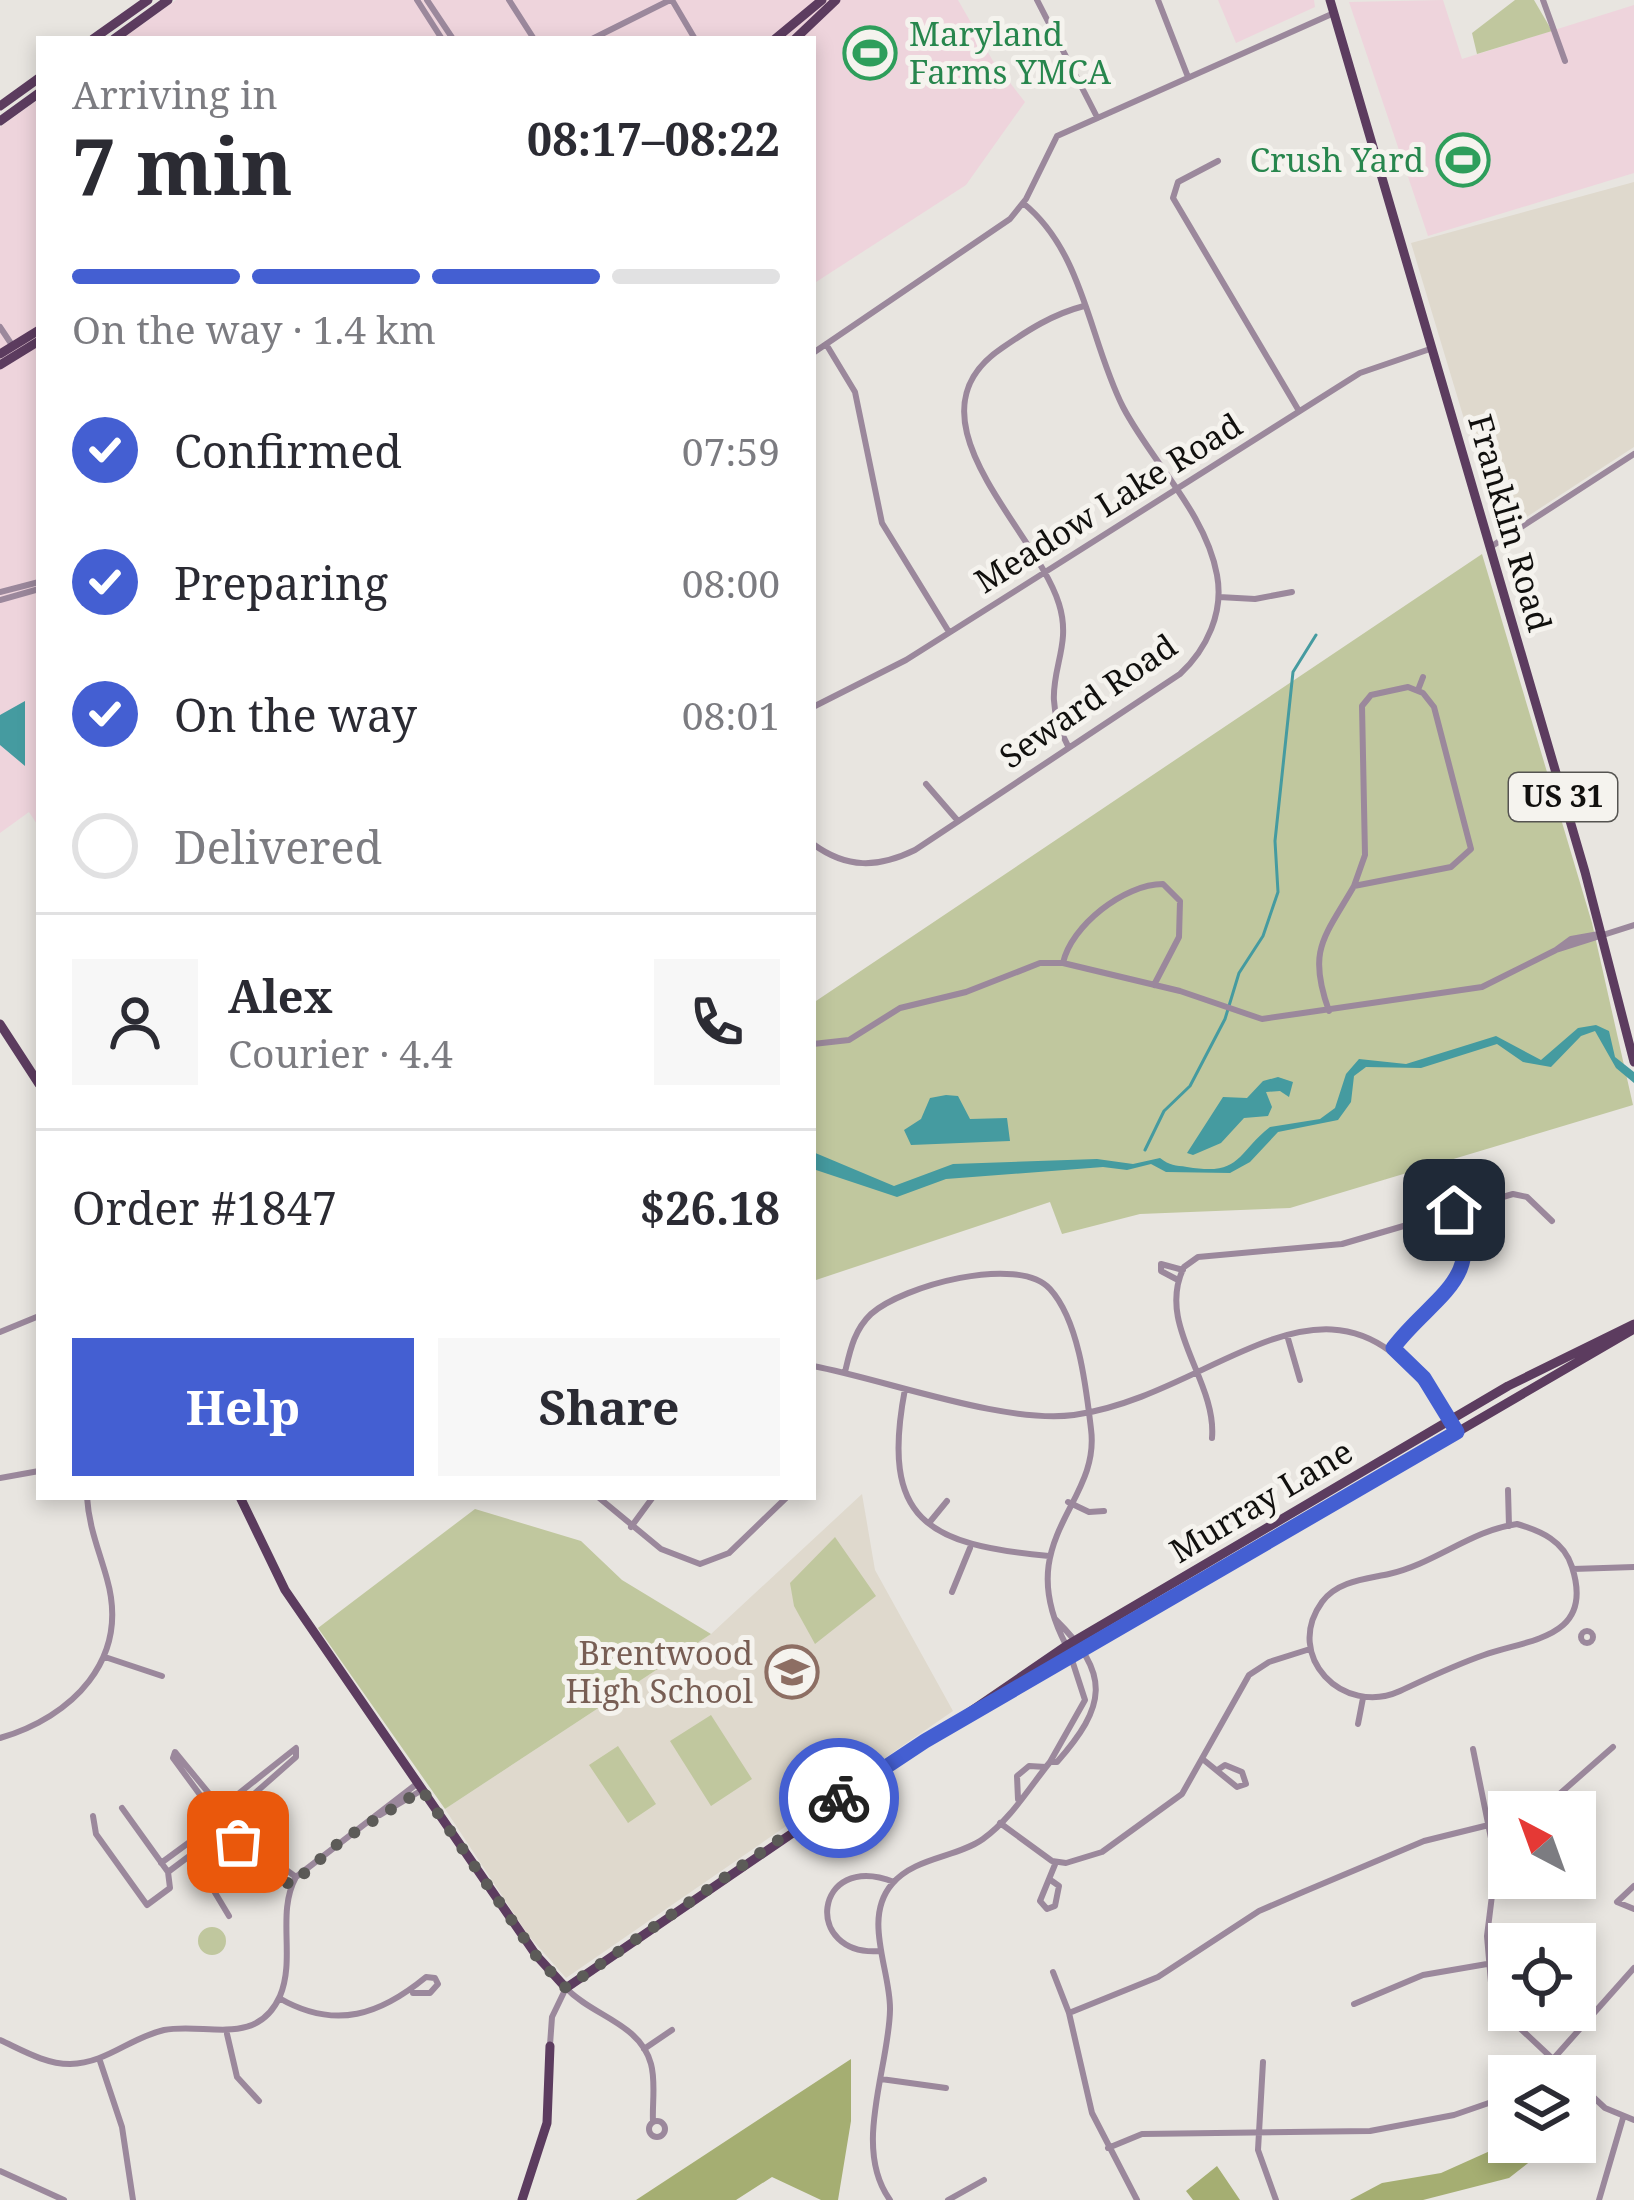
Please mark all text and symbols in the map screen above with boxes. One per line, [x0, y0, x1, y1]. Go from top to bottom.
place label: Maryland Farms YMCA [909, 11, 1112, 94]
sports icon: Maryland Farms YMCA [842, 25, 898, 81]
text: Arriving in [72, 67, 278, 120]
text: 08:17–08:22 [527, 108, 780, 169]
text: 7 min [72, 112, 293, 218]
sports icon: Crush Yard [1435, 132, 1491, 188]
place label: Crush Yard [1250, 137, 1424, 182]
text: On the way · 1.4 km [72, 302, 436, 355]
street label: Meadow Lake Road [966, 402, 1250, 603]
street label: Franklin Road [1458, 409, 1563, 637]
icon: check [72, 417, 138, 483]
text: Confirmed [174, 420, 402, 481]
text: 07:59 [682, 424, 780, 477]
icon: check [72, 549, 138, 615]
text: Preparing [174, 552, 388, 613]
text: 08:00 [682, 556, 780, 609]
street label: Seward Road [990, 623, 1185, 778]
icon: check [72, 681, 138, 747]
text: On the way [174, 684, 417, 745]
text: 08:01 [682, 688, 780, 741]
road number: US 31 [1509, 773, 1617, 821]
text: Delivered [174, 816, 382, 877]
button: person [72, 959, 198, 1085]
button: phone [654, 959, 780, 1085]
text: Alex [228, 965, 333, 1026]
text: Courier · 4.4 [228, 1026, 453, 1079]
pin [1403, 1159, 1505, 1261]
text: Order #1847 [72, 1177, 337, 1238]
text: $26.18 [640, 1177, 780, 1238]
icon: home [1421, 1177, 1487, 1243]
button: Help [72, 1338, 414, 1476]
button: Share [438, 1338, 780, 1476]
street label: Murray Lane [1161, 1428, 1360, 1573]
place label: Brentwood High School [566, 1630, 753, 1713]
school or university icon: Brentwood High School [764, 1644, 820, 1700]
courier [779, 1738, 899, 1858]
icon: bike [806, 1765, 872, 1831]
pin [187, 1791, 289, 1893]
north arrow [1488, 1791, 1596, 1899]
map controls [1488, 1791, 1596, 2163]
icon: bag [205, 1809, 271, 1875]
button: locate [1488, 1923, 1596, 2031]
button: layers [1488, 2055, 1596, 2163]

